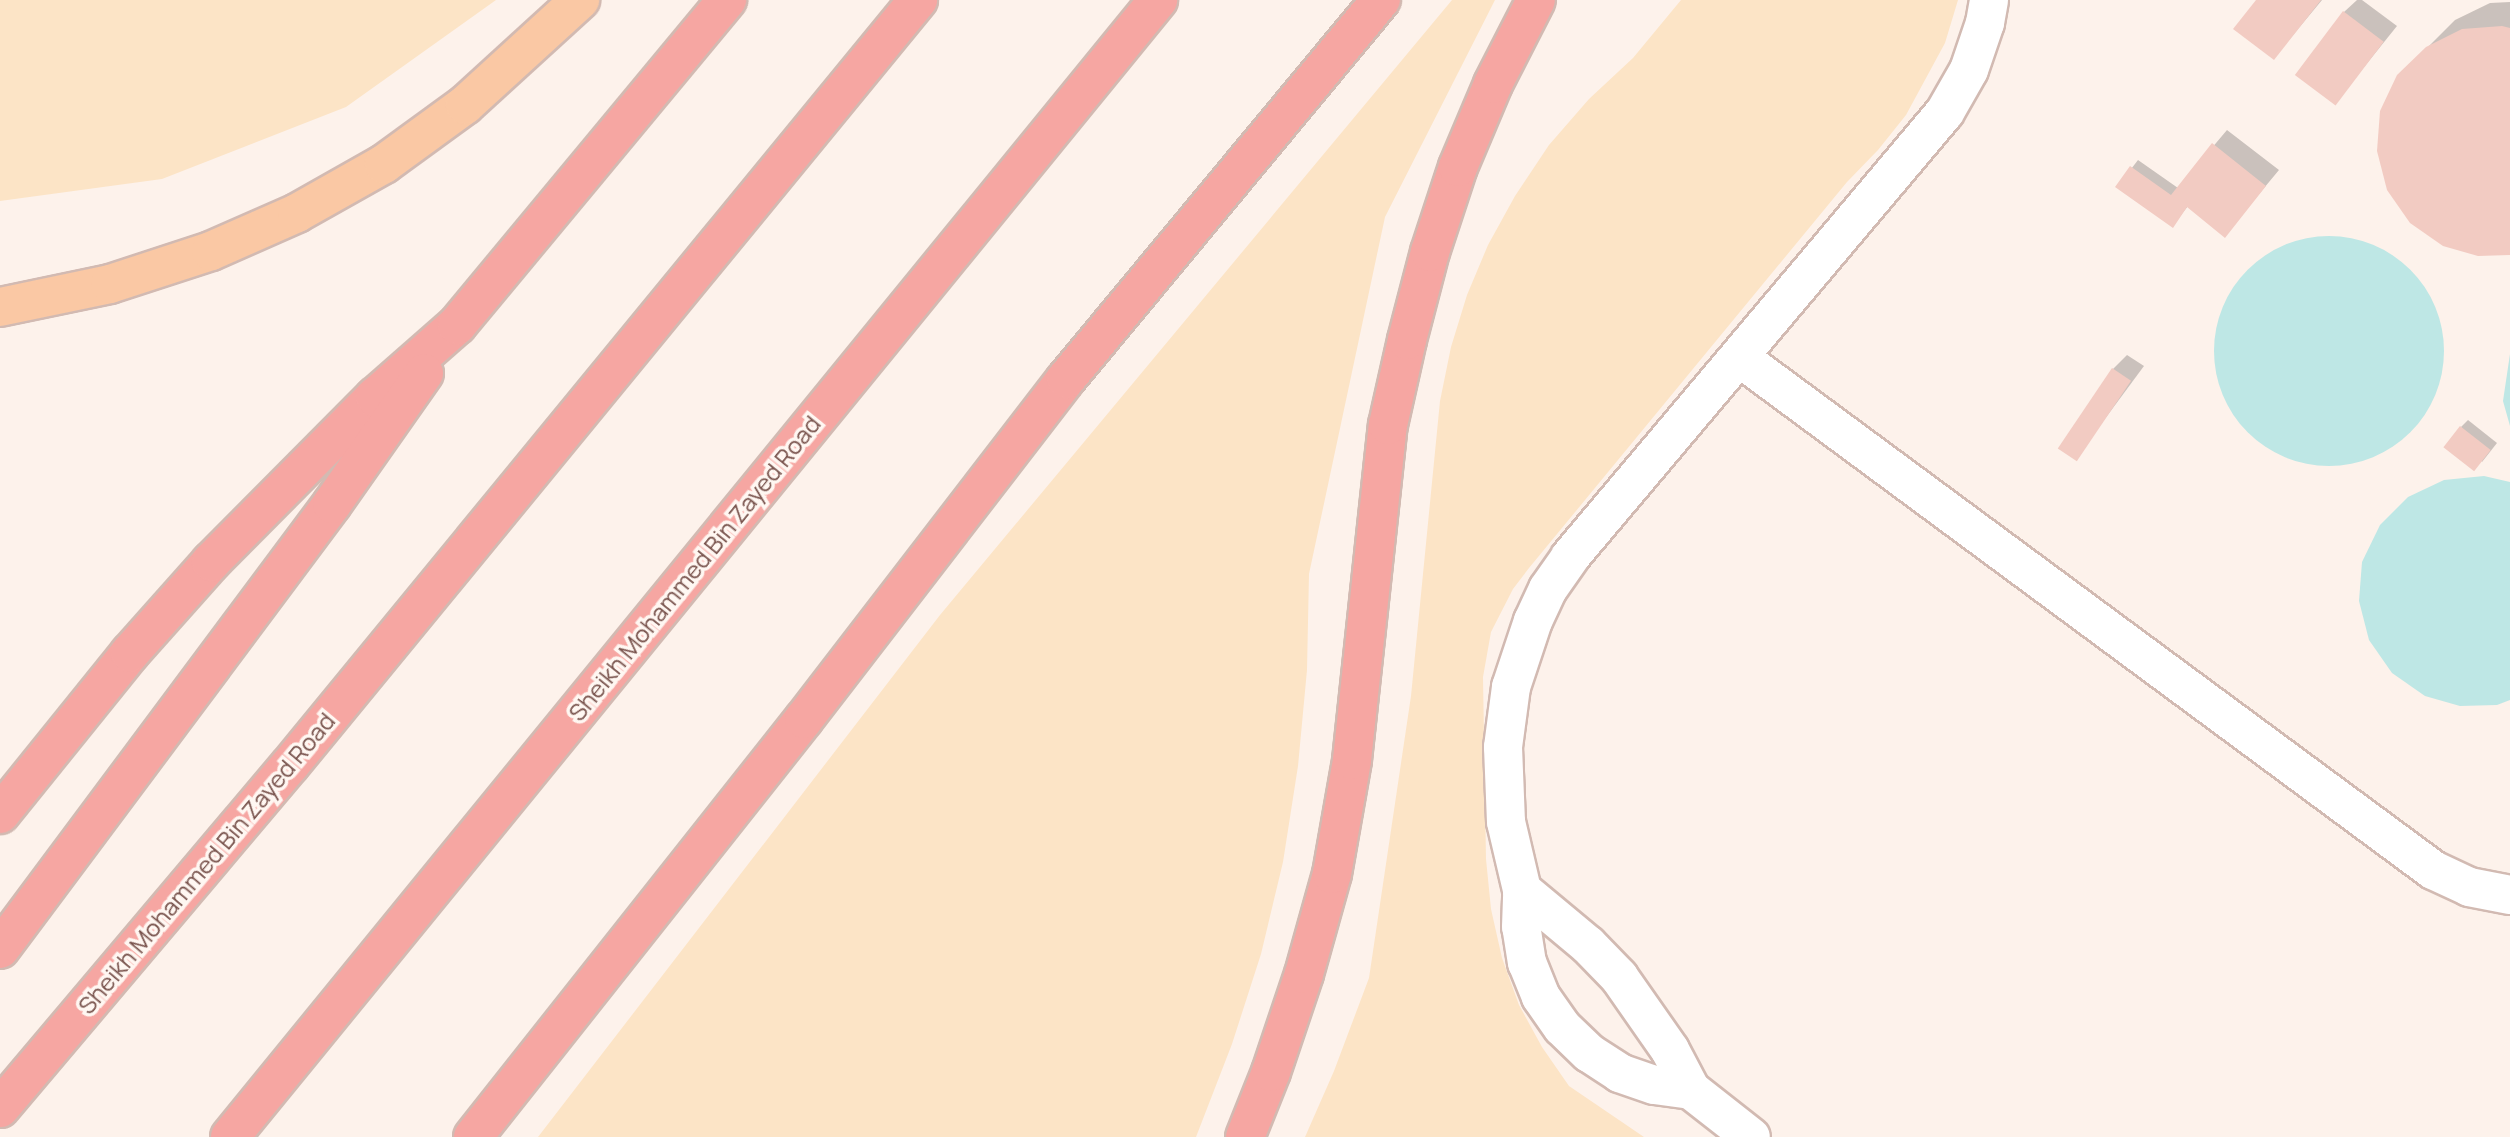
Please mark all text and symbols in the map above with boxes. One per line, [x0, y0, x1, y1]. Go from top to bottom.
street label: Sheikh Mohammed Bin Zayed Road [562, 410, 826, 726]
street label: Sheikh Mohammed Bin Zayed Road [72, 707, 340, 1019]

